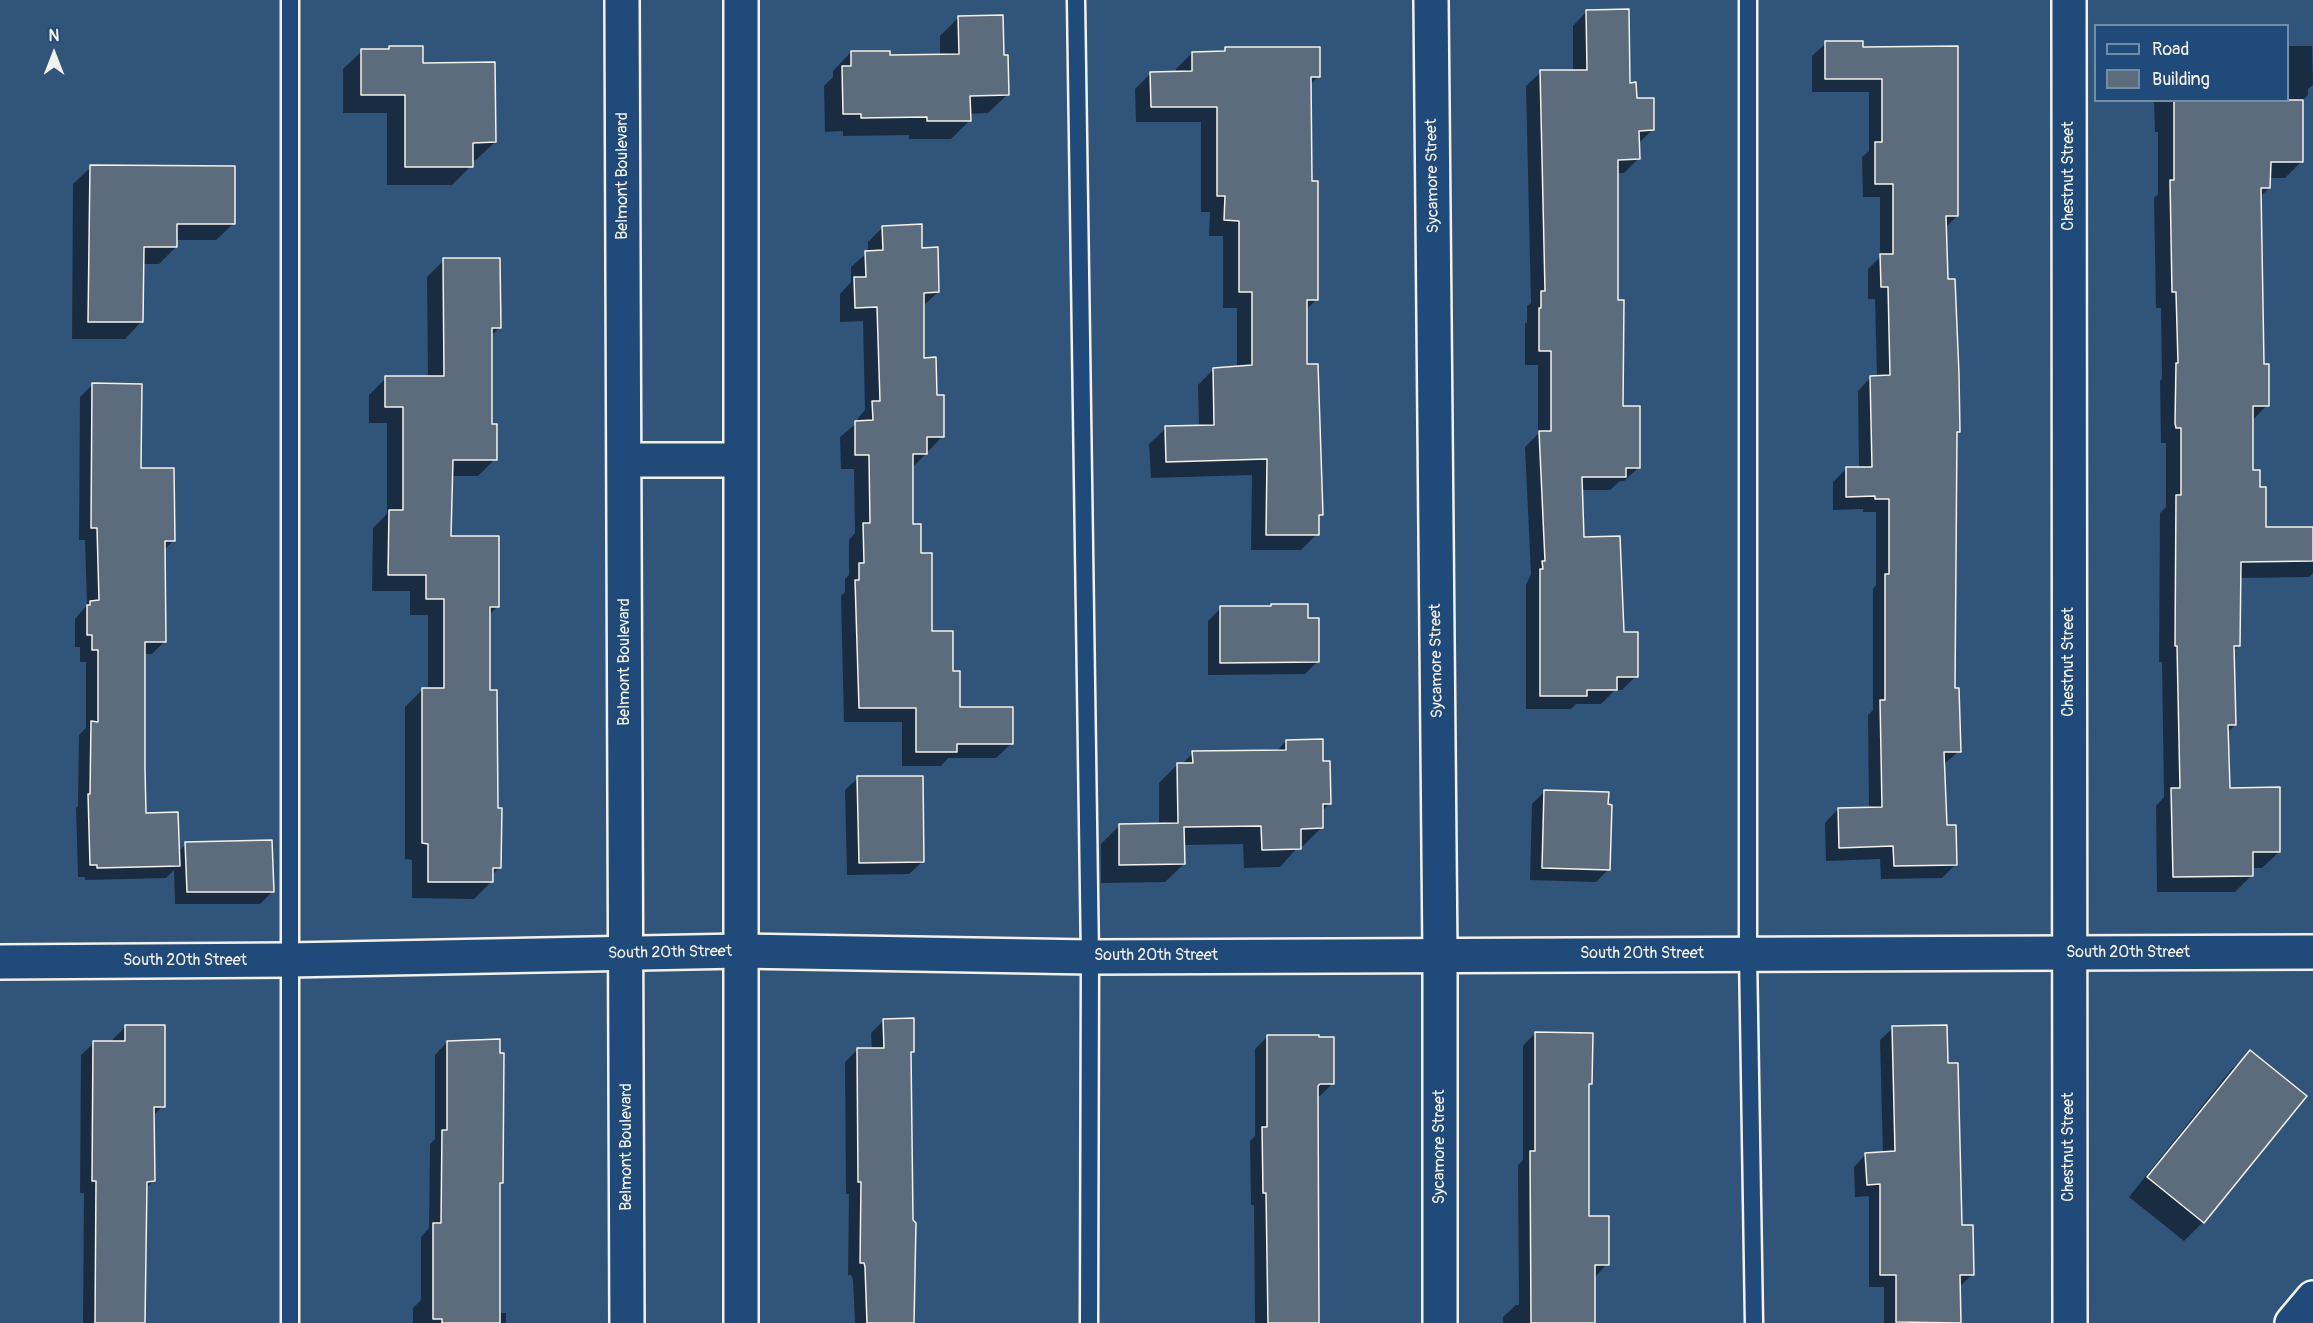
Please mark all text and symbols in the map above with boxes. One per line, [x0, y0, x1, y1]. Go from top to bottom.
north arrow [24, 24, 84, 84]
legend [2094, 24, 2289, 102]
text: N [49, 26, 59, 46]
text: Road [2152, 38, 2189, 61]
text: Building [2152, 68, 2210, 91]
street label: Belmont Boulevard [613, 112, 633, 240]
street label: Sycamore Street [1422, 119, 1444, 233]
street label: Chestnut Street [2059, 121, 2079, 231]
street label: Belmont Boulevard [615, 598, 635, 726]
street label: Sycamore Street [1426, 604, 1448, 718]
street label: Chestnut Street [2059, 607, 2079, 717]
street label: South 20th Street [608, 942, 732, 964]
street label: South 20th Street [2066, 943, 2190, 963]
street label: South 20th Street [1580, 944, 1704, 964]
street label: South 20th Street [1094, 946, 1218, 966]
street label: South 20th Street [123, 951, 247, 971]
street label: Belmont Boulevard [617, 1083, 637, 1211]
street label: Sycamore Street [1430, 1090, 1450, 1204]
street label: Chestnut Street [2059, 1092, 2079, 1202]

